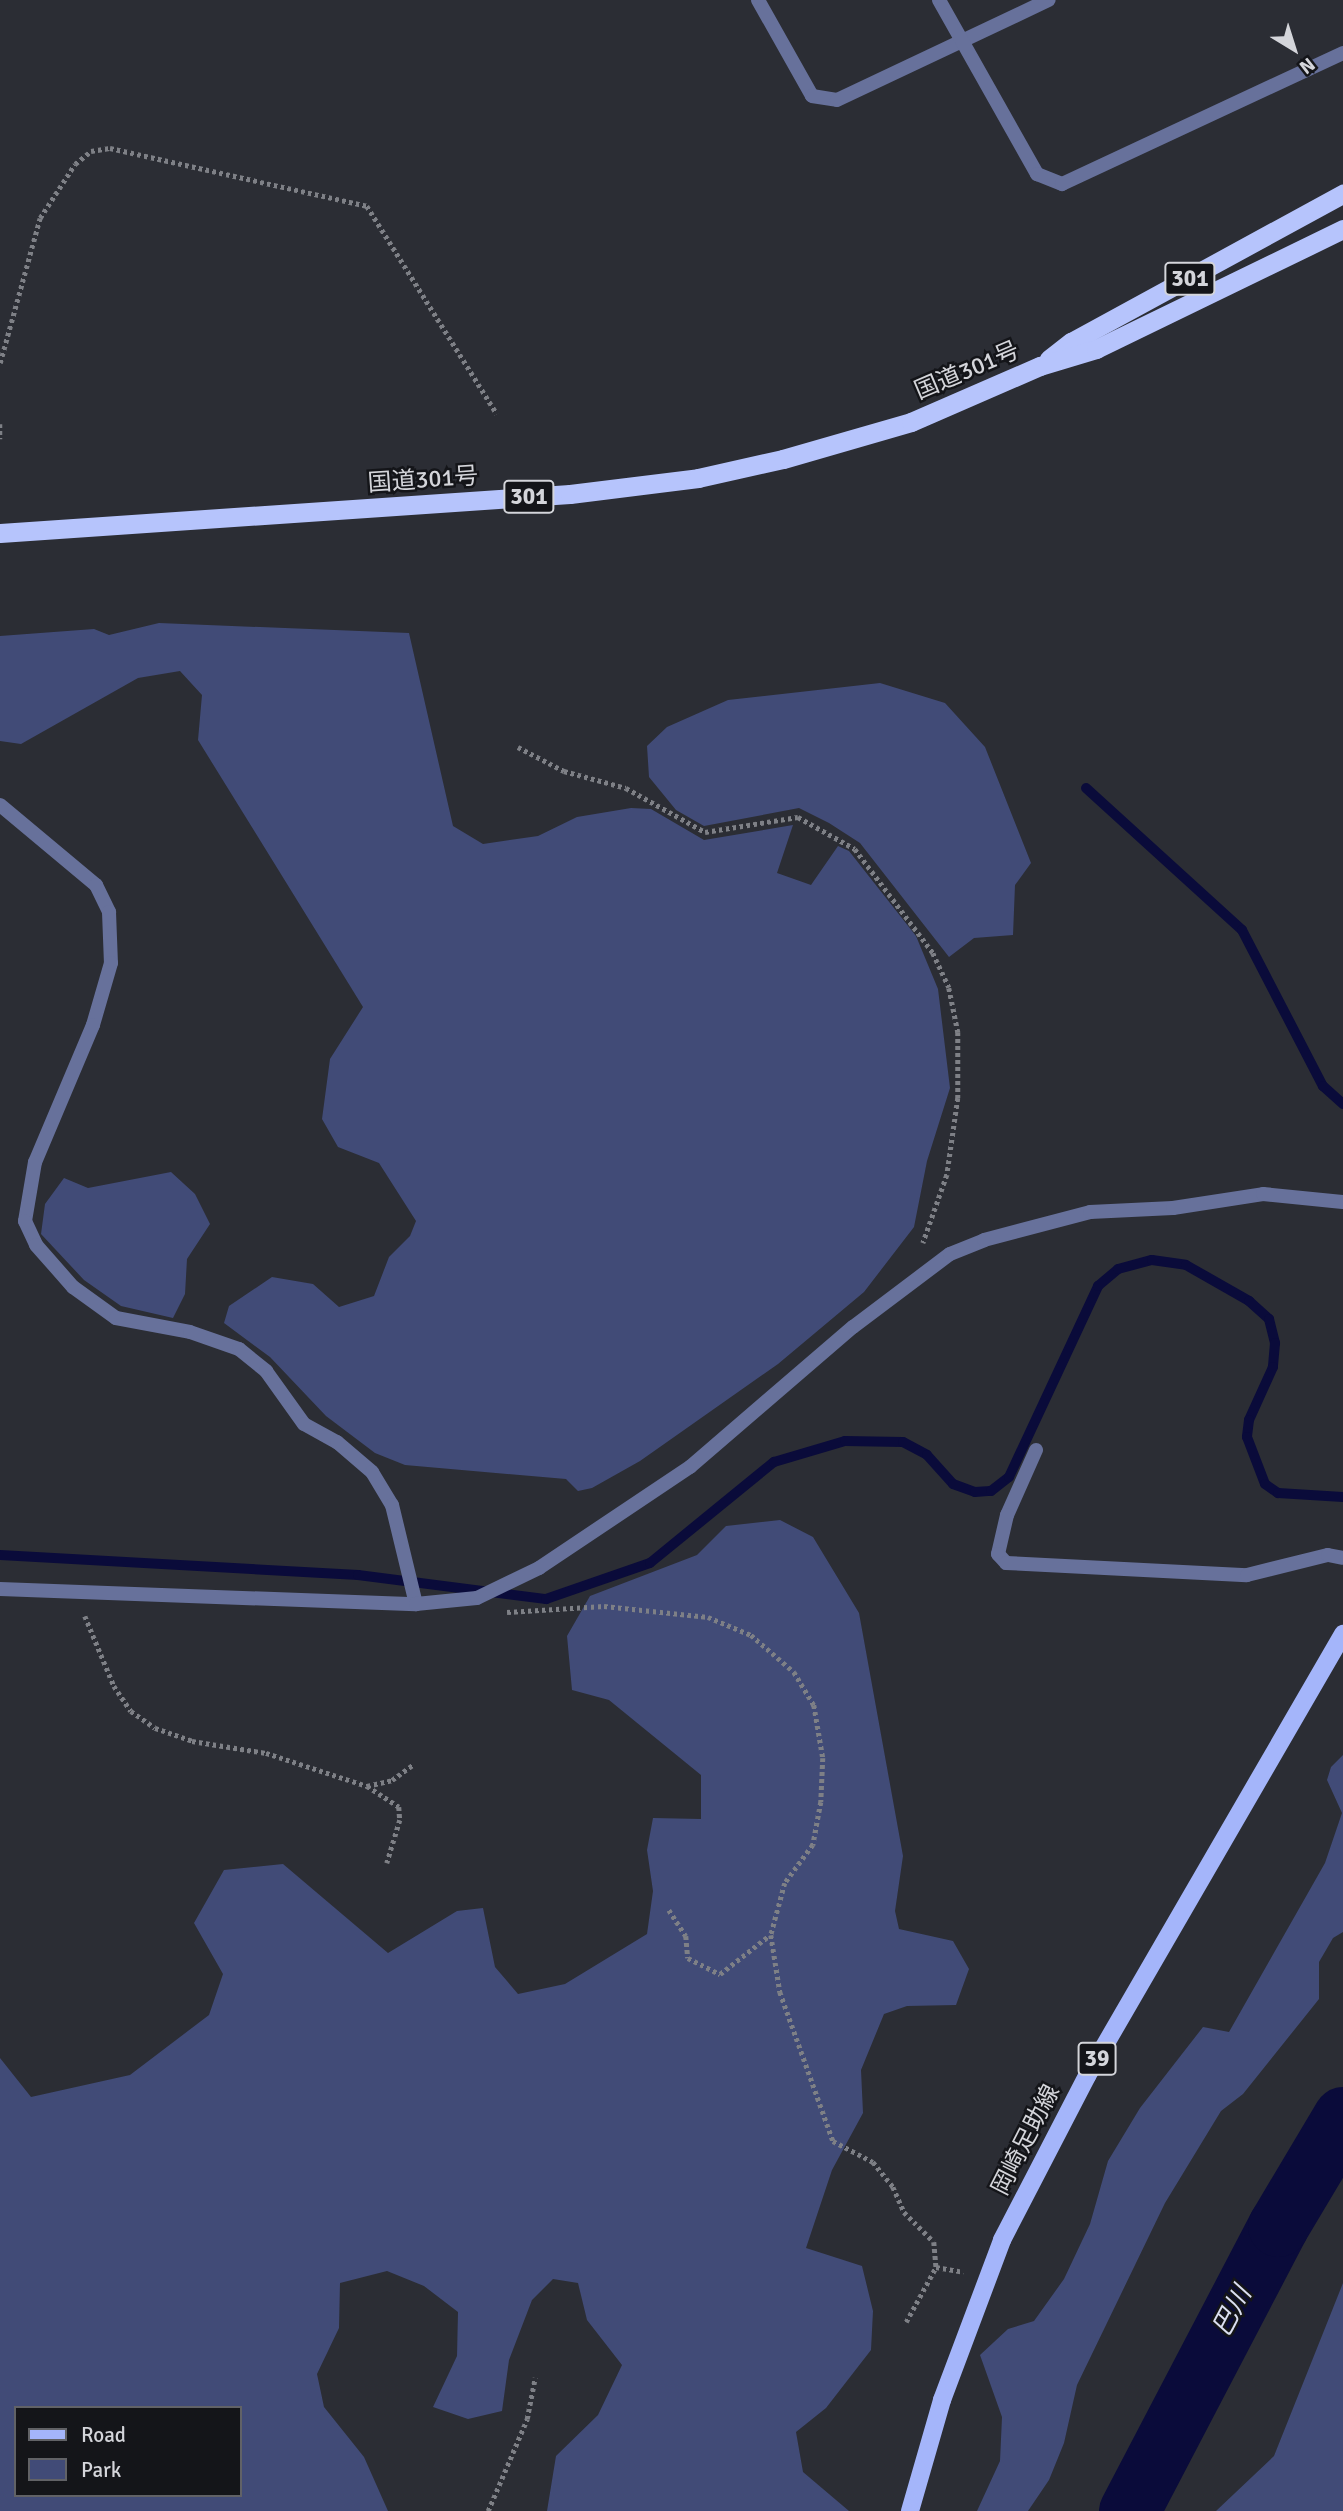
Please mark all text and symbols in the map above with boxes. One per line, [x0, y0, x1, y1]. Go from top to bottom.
north arrow [1259, 14, 1329, 84]
text: N [1294, 52, 1320, 79]
road number: 301 [1164, 260, 1216, 298]
street label: 国道301号 [910, 336, 1024, 406]
street label: 国道301号 [367, 462, 479, 498]
road number: 301 [503, 477, 555, 516]
road number: 39 [1076, 2040, 1118, 2078]
street label: 岡崎足助線 [986, 2080, 1066, 2200]
water label: 巴川 [1207, 2282, 1259, 2342]
legend [14, 2406, 242, 2497]
text: Road [81, 2422, 126, 2448]
text: Park [81, 2457, 121, 2483]

